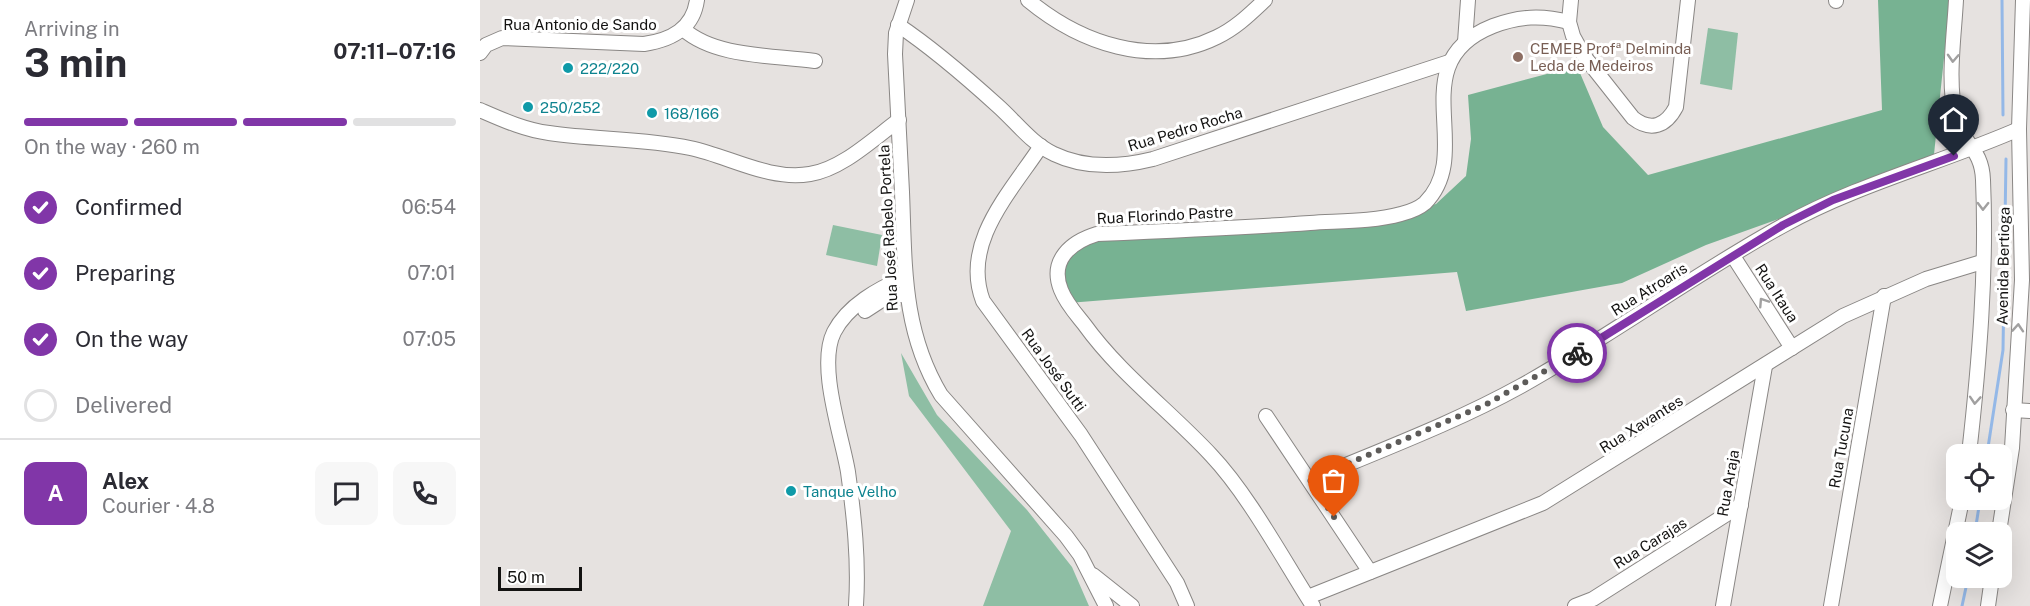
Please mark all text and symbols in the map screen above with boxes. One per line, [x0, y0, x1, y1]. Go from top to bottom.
street label: Rua Antonio de Sando [503, 16, 657, 33]
text: Arriving in [24, 17, 119, 41]
text: 07:11–07:16 [333, 38, 456, 64]
text: 3 min [24, 40, 127, 86]
place label: CEMEB Profª Delminda Leda de Medeiros [1530, 40, 1691, 74]
marker: CEMEB Profª Delminda Leda de Medeiros [1511, 50, 1525, 64]
one-way arrow [1946, 54, 1959, 63]
place label: 222/220 [580, 60, 639, 77]
marker: 222/220 [561, 61, 575, 75]
pin [1928, 94, 1979, 156]
place label: 250/252 [540, 99, 601, 116]
marker: 250/252 [521, 100, 535, 114]
icon: home [1937, 103, 1970, 136]
street label: Rua Pedro Rocha [1126, 104, 1244, 154]
place label: 168/166 [664, 105, 719, 122]
marker: 168/166 [645, 106, 659, 120]
text: On the way · 260 m [24, 135, 200, 159]
street label: Rua José Rabelo Portela [875, 144, 901, 312]
icon: check [24, 191, 57, 224]
text: Confirmed [75, 194, 182, 220]
text: 06:54 [402, 195, 456, 219]
one-way arrow [1977, 201, 1989, 210]
street label: Rua Florindo Pastre [1096, 203, 1234, 227]
street label: Avenida Bertioga [1993, 207, 2013, 325]
icon: check [24, 257, 57, 290]
street label: Rua Atroaris [1608, 259, 1690, 319]
text: Preparing [75, 260, 176, 286]
text: 07:01 [407, 261, 456, 285]
street label: Rua Itaua [1752, 261, 1802, 325]
one-way arrow [1758, 298, 1770, 308]
icon: check [24, 323, 57, 356]
courier [1547, 323, 1607, 383]
one-way arrow [2012, 324, 2025, 333]
street label: Rua José Sutti [1018, 325, 1090, 415]
text: On the way [75, 326, 188, 352]
text: 07:05 [403, 327, 456, 351]
icon: bike [1561, 337, 1594, 370]
text: Delivered [75, 392, 172, 418]
street label: Rua Xavantes [1596, 392, 1686, 456]
one-way arrow [1969, 396, 1982, 405]
street label: Rua Tucuna [1826, 406, 1856, 490]
map controls [1946, 444, 2012, 588]
button: locate [1946, 444, 2012, 510]
street label: Rua Araja [1714, 448, 1742, 518]
pin [1308, 455, 1359, 517]
button: chat [315, 462, 378, 525]
button: phone [393, 462, 456, 525]
icon: bag [1317, 464, 1350, 497]
text: Alex [102, 468, 149, 494]
text: A [48, 480, 63, 506]
place label: Tanque Velho [803, 483, 897, 500]
marker: Tanque Velho [784, 484, 798, 498]
text: Courier · 4.8 [102, 494, 215, 518]
street label: Rua Carajas [1610, 514, 1690, 572]
button: layers [1946, 522, 2012, 588]
scale bar [498, 564, 582, 592]
text: 50 m [507, 568, 545, 587]

